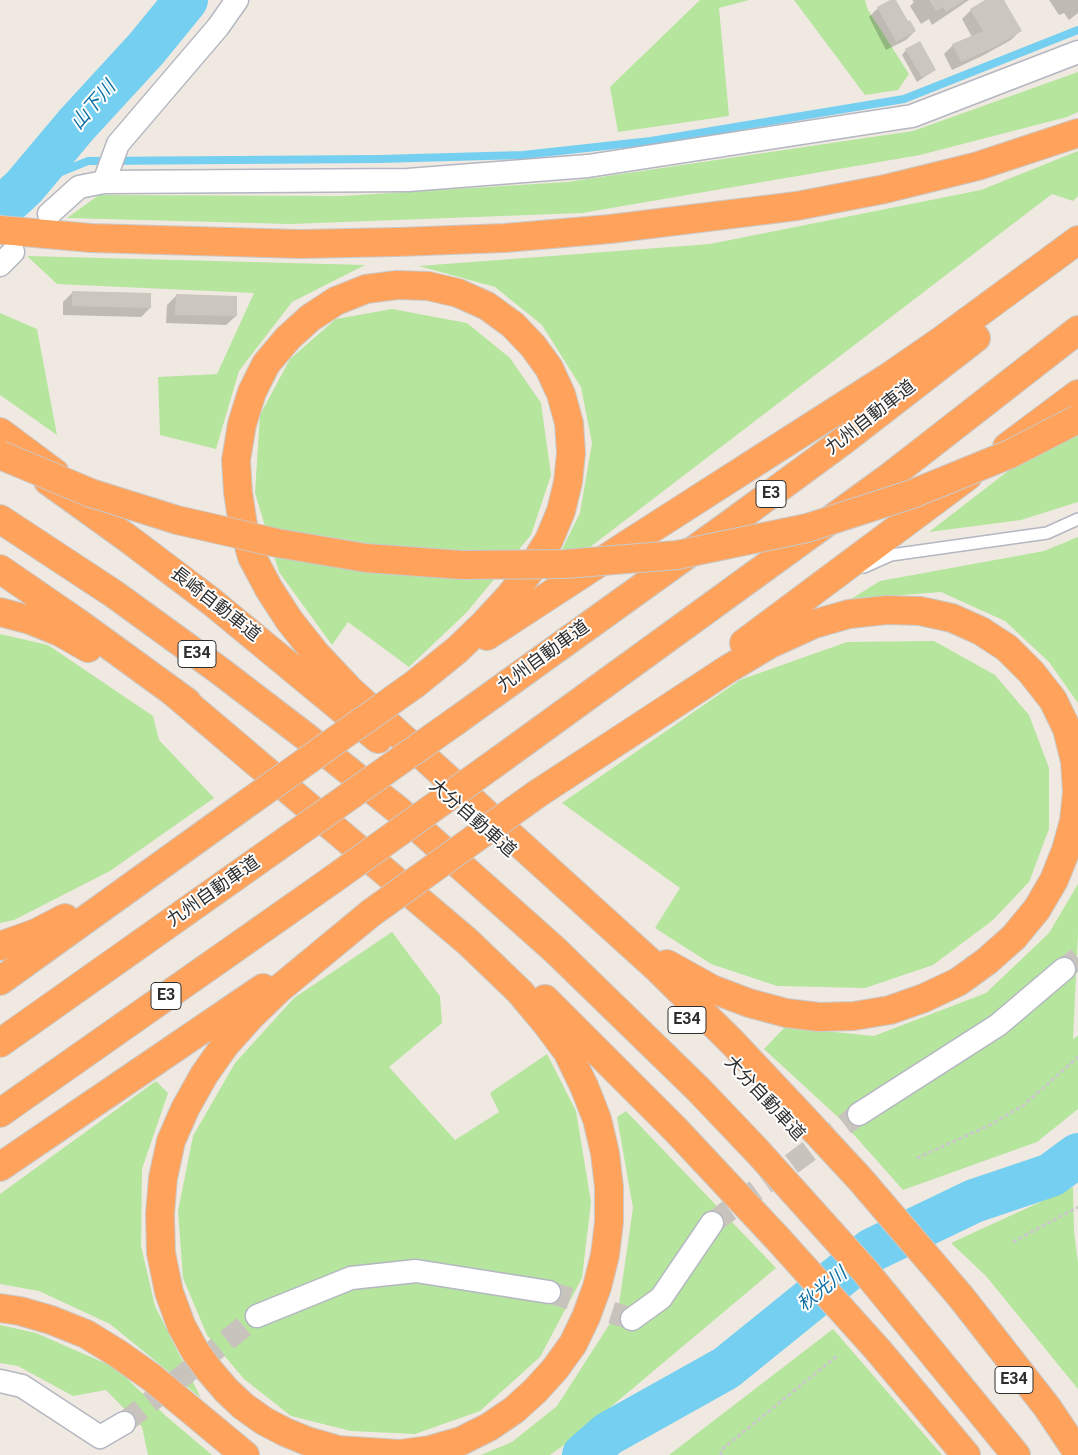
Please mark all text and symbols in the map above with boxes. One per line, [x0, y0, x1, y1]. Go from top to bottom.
water label: 山下川 [67, 77, 121, 135]
street label: 九州自動車道 [822, 376, 920, 460]
road number: E3 [756, 480, 786, 508]
street label: 長崎自動車道 [166, 563, 264, 647]
street label: 九州自動車道 [494, 617, 594, 697]
road number: E34 [178, 641, 216, 668]
street label: 大分自動車道 [424, 775, 520, 863]
street label: 九州自動車道 [164, 852, 264, 932]
road number: E3 [151, 982, 181, 1009]
road number: E34 [668, 1006, 706, 1034]
street label: 大分自動車道 [719, 1052, 809, 1146]
water label: 秋光川 [794, 1263, 852, 1317]
road number: E34 [995, 1366, 1033, 1394]

